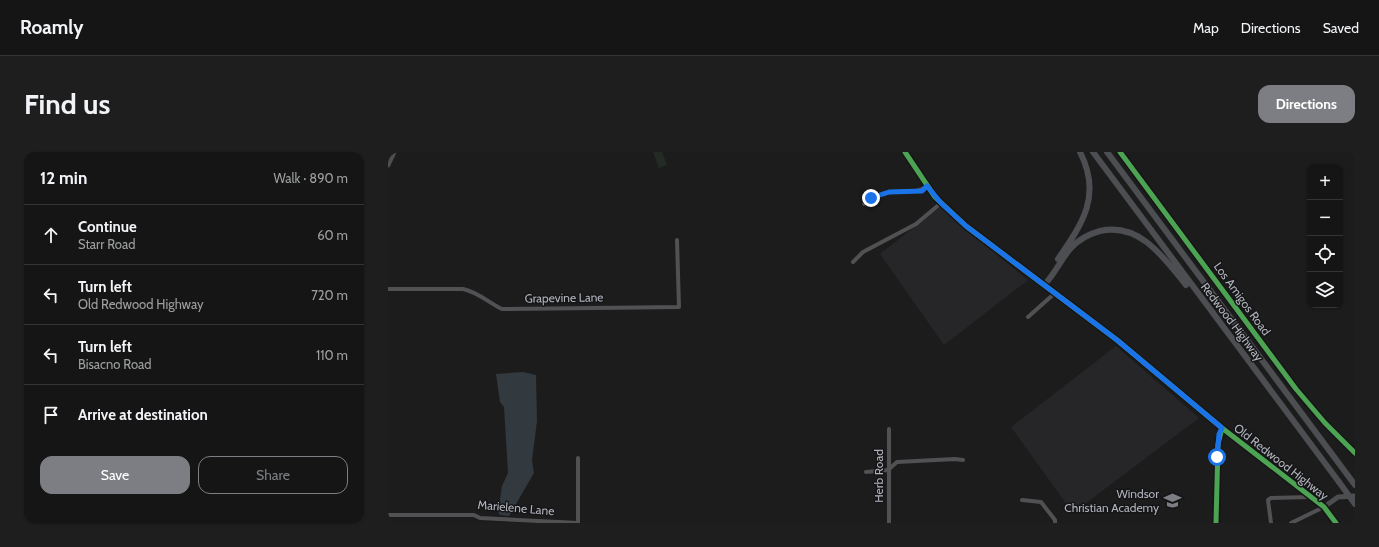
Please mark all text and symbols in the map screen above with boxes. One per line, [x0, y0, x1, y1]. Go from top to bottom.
text: Roamly [20, 16, 83, 39]
text: Map [1193, 19, 1219, 37]
text: Directions [1241, 19, 1301, 37]
text: Saved [1323, 19, 1359, 37]
button: Directions [1258, 85, 1355, 123]
text: Find us [24, 87, 110, 121]
map controls [1307, 164, 1343, 308]
button: + [1307, 164, 1343, 200]
text: 12 min [40, 168, 87, 188]
text: Walk · 890 m [273, 170, 348, 186]
route end [862, 189, 880, 207]
button: − [1307, 200, 1343, 236]
text: Continue [78, 218, 137, 236]
icon: ahead [40, 224, 62, 246]
text: 60 m [317, 227, 348, 243]
text: Starr Road [78, 236, 135, 252]
button: locate [1307, 236, 1343, 272]
street label: Los Amigos Road [1211, 259, 1274, 338]
button: layers [1307, 272, 1343, 308]
text: Turn left [78, 278, 132, 296]
street label: Redwood Highway [1198, 279, 1267, 364]
icon: left [40, 284, 62, 306]
text: 720 m [311, 287, 348, 303]
street label: Grapevine Lane [524, 289, 604, 306]
text: Old Redwood Highway [78, 296, 204, 312]
text: Turn left [78, 338, 132, 356]
icon: left [40, 344, 62, 366]
text: 110 m [316, 347, 348, 363]
text: Bisacno Road [78, 356, 152, 372]
icon: arrive [40, 404, 62, 426]
text: Arrive at destination [78, 406, 208, 424]
street label: Old Redwood Highway [1231, 420, 1332, 503]
route start [1208, 448, 1226, 466]
street label: Herb Road [871, 449, 886, 503]
button: Save [40, 456, 190, 494]
button: Share [198, 456, 348, 494]
place label: Windsor Christian Academy [1064, 486, 1159, 515]
school or university icon: Windsor Christian Academy [1162, 491, 1182, 511]
street label: Marielene Lane [477, 497, 555, 518]

